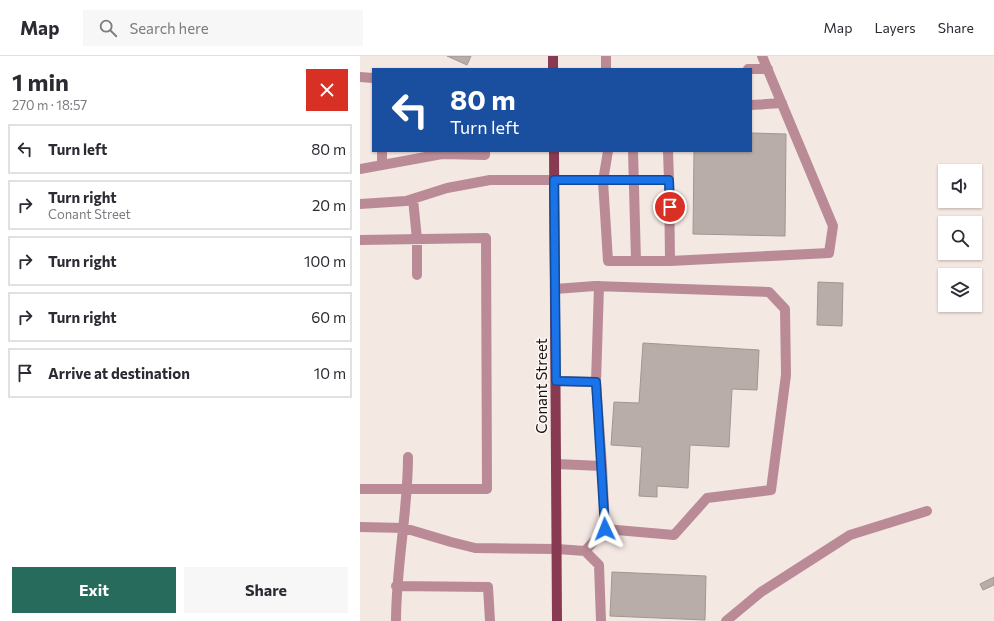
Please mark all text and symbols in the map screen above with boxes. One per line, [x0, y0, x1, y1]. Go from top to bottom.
search box [83, 10, 363, 46]
text: Map [20, 16, 59, 39]
icon: search [97, 17, 119, 39]
text: Search here [129, 19, 209, 37]
text: Map [824, 19, 852, 36]
text: Layers [874, 19, 916, 36]
text: Share [938, 19, 974, 36]
text: 1 min [12, 67, 69, 96]
button: close [306, 69, 348, 111]
text: 80 m [450, 82, 516, 116]
icon: left [384, 84, 436, 136]
text: 270 m · 18:57 [12, 97, 87, 113]
text: Turn left [450, 116, 519, 138]
icon: left [14, 138, 36, 160]
text: Turn left [48, 140, 107, 158]
text: 80 m [311, 140, 346, 158]
map controls [938, 164, 982, 312]
button: sound [938, 164, 982, 208]
text: Turn right [48, 188, 117, 206]
pin [653, 190, 687, 224]
icon: right [14, 194, 36, 216]
text: 20 m [312, 196, 346, 214]
icon: arrive [659, 196, 681, 218]
text: Conant Street [48, 206, 131, 222]
button: search [938, 216, 982, 260]
icon: right [14, 250, 36, 272]
text: Turn right [48, 252, 117, 270]
text: 100 m [304, 252, 346, 270]
button: layers [938, 268, 982, 312]
icon: right [14, 306, 36, 328]
text: Turn right [48, 308, 117, 326]
text: 60 m [311, 308, 346, 326]
street label: Conant Street [532, 338, 550, 434]
icon: arrive [14, 362, 36, 384]
text: Arrive at destination [48, 364, 190, 382]
text: 10 m [314, 364, 346, 382]
position arrow [584, 508, 626, 550]
button: Exit [12, 567, 176, 613]
button: Share [184, 567, 348, 613]

